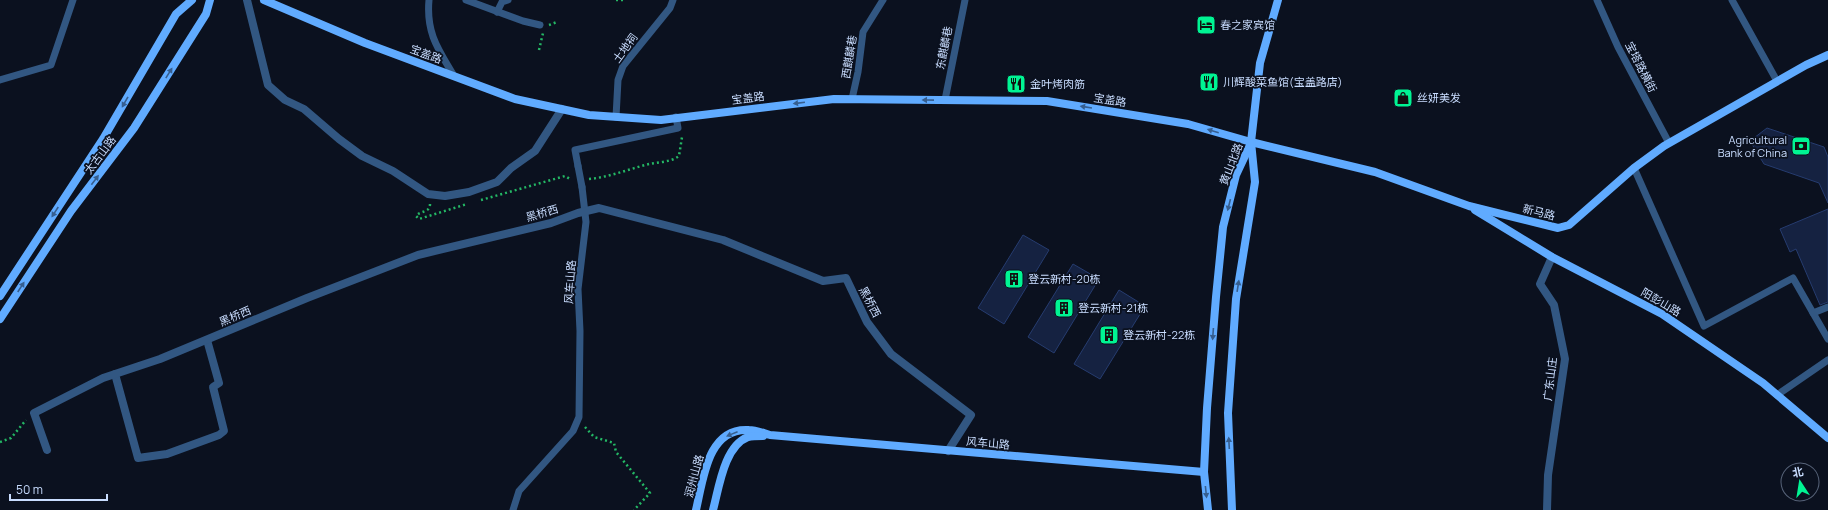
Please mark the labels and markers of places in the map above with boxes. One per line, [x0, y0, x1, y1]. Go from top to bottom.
hotel icon: 春之家宾馆 [1195, 14, 1217, 36]
place label: 春之家宾馆 [1220, 17, 1275, 32]
restaurant icon: 川辉酸菜鱼馆(宝盖路店) [1198, 71, 1220, 93]
restaurant icon: 金叶烤肉筋 [1005, 73, 1027, 95]
place label: 川辉酸菜鱼馆(宝盖路店) [1223, 74, 1342, 89]
place label: 金叶烤肉筋 [1030, 76, 1085, 91]
shop icon: 丝妍美发 [1392, 87, 1414, 109]
place label: 丝妍美发 [1417, 90, 1461, 105]
place label: Agricultural Bank of China [1718, 132, 1787, 160]
bank icon: Agricultural Bank of China [1790, 135, 1812, 157]
building icon: 登云新村-20栋 [1003, 268, 1025, 290]
place label: 登云新村-20栋 [1028, 271, 1101, 286]
building icon: 登云新村-21栋 [1053, 297, 1075, 319]
place label: 登云新村-21栋 [1078, 300, 1148, 315]
building icon: 登云新村-22栋 [1098, 324, 1120, 346]
place label: 登云新村-22栋 [1123, 327, 1195, 342]

